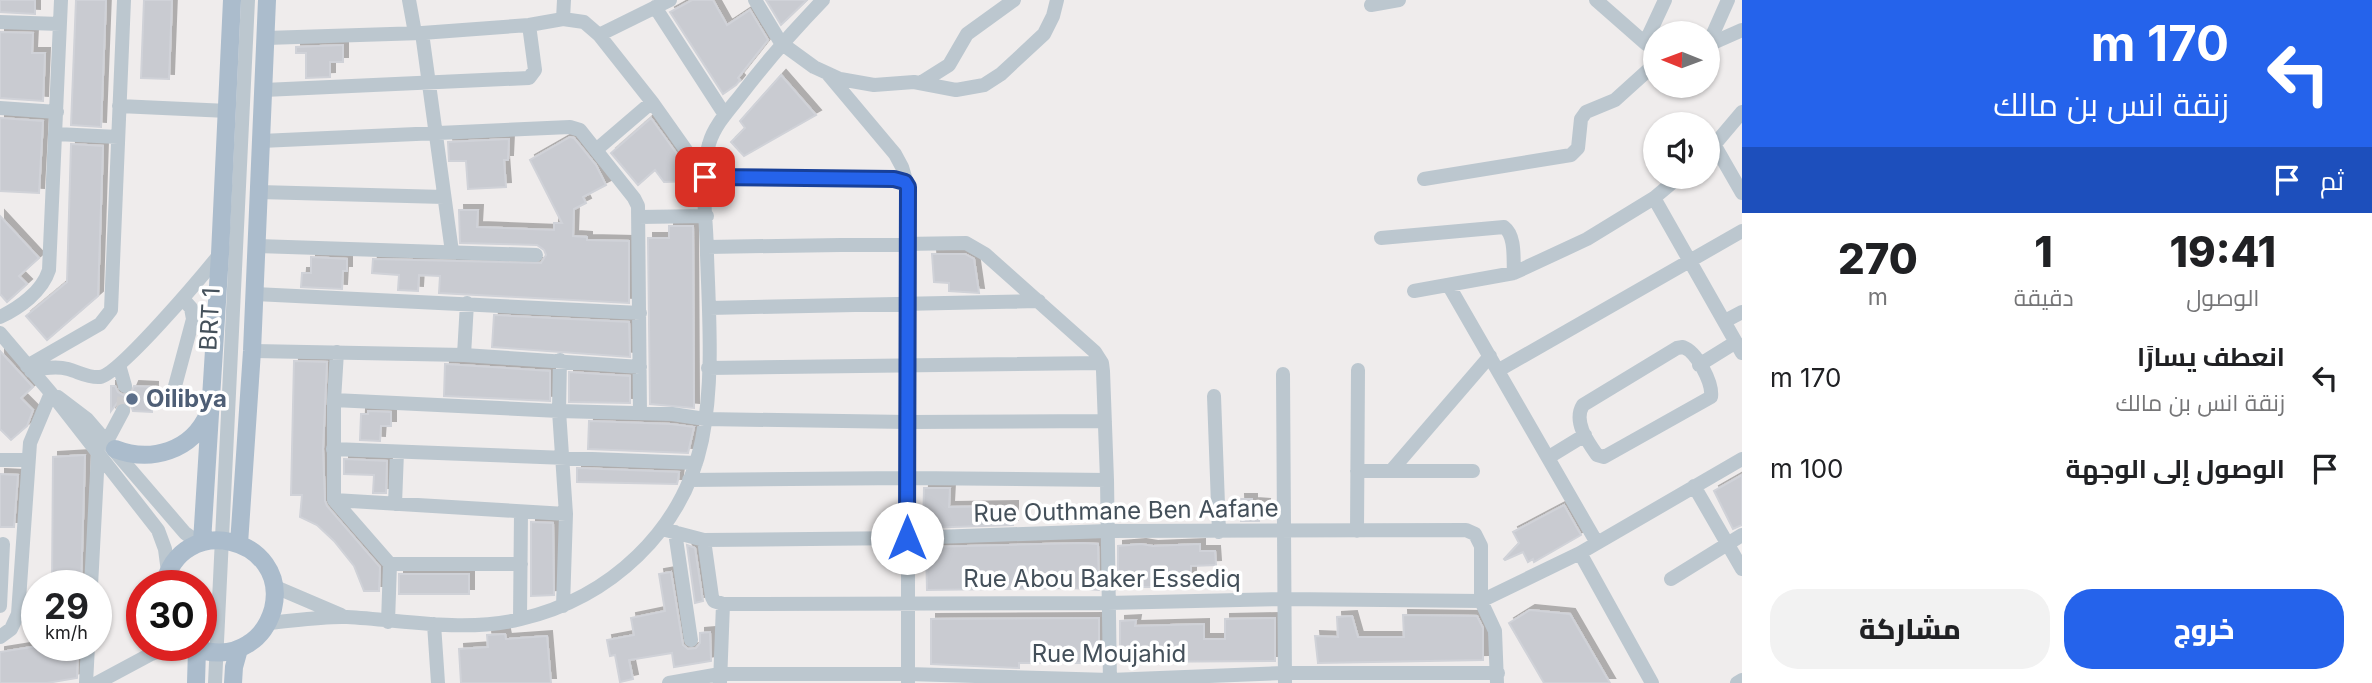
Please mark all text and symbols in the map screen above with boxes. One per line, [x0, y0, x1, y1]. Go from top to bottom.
text: 170 m [2091, 14, 2229, 73]
north arrow [1643, 21, 1720, 98]
map controls [1643, 21, 1720, 189]
icon: left [2253, 28, 2344, 119]
text: زنقة انس بن مالك [1993, 85, 2229, 124]
button: sound [1643, 112, 1720, 189]
pin [675, 147, 735, 207]
icon: arrive [686, 158, 724, 196]
icon: arrive [2268, 161, 2306, 199]
text: ثم [2320, 165, 2344, 196]
text: 1 [2034, 226, 2053, 277]
text: 19:41 [2169, 226, 2276, 277]
text: 270 [1838, 233, 1918, 284]
text: m [1868, 283, 1888, 311]
text: دقيقة [2014, 284, 2074, 312]
text: الوصول [2186, 284, 2259, 312]
street label: BRT 1 [193, 287, 226, 351]
text: انعطف يسارًا [2137, 341, 2285, 372]
icon: left [2306, 359, 2344, 397]
text: 170 m [1770, 362, 1841, 393]
place label: Oilibya [146, 384, 227, 413]
text: زنقة انس بن مالك [2116, 389, 2285, 417]
marker: Oilibya [124, 391, 140, 407]
icon: arrive [2306, 450, 2344, 488]
text: 100 m [1770, 453, 1843, 484]
text: الوصول إلى الوجهة [2066, 453, 2285, 484]
street label: Rue Outhmane Ben Aafane [973, 493, 1279, 528]
position arrow [870, 501, 944, 575]
street label: Rue Abou Baker Essediq [963, 564, 1241, 593]
speed limit sign: 30 [126, 570, 217, 661]
text: 29 [44, 585, 89, 627]
button: مشاركة [1770, 589, 2050, 669]
button: خروج [2064, 589, 2344, 669]
text: km/h [45, 622, 88, 643]
street label: Rue Moujahid [1032, 639, 1186, 668]

